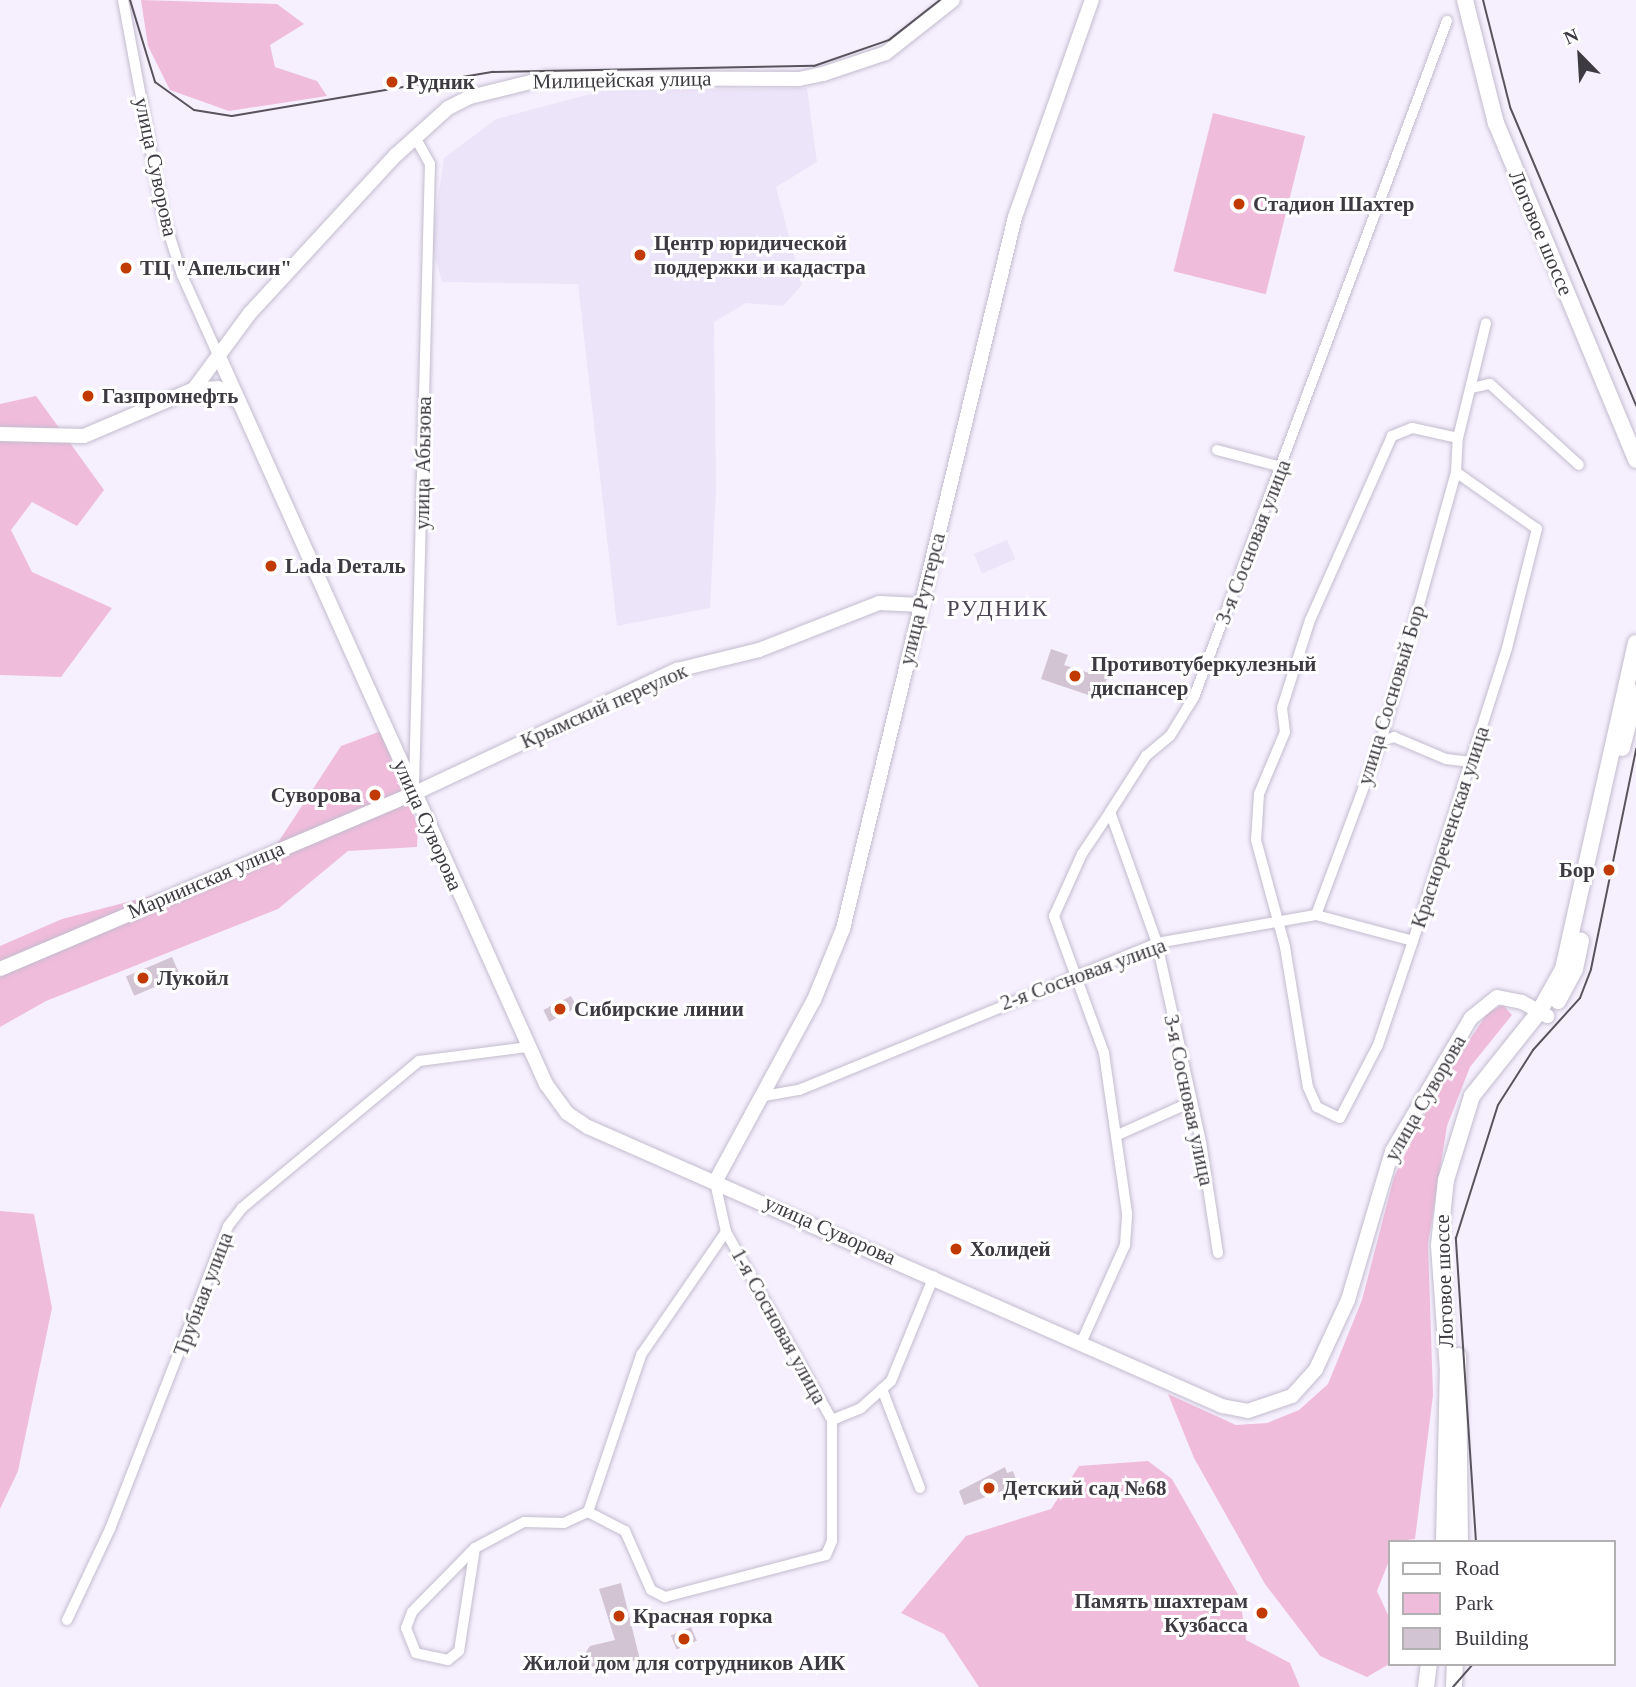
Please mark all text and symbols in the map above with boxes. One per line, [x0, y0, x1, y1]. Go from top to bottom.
north arrow [1545, 21, 1615, 91]
text: N [1561, 24, 1582, 49]
street label: Милицейская улица [532, 66, 712, 94]
place label: Рудник [406, 69, 475, 95]
marker: Рудник [384, 74, 400, 90]
street label: улица Суворова [129, 95, 183, 239]
street label: Логовое шоссе [1503, 167, 1579, 299]
place label: Стадион Шахтер [1253, 191, 1414, 217]
marker: Стадион Шахтер [1231, 196, 1247, 212]
place label: Центр юридической поддержки и кадастра [654, 230, 866, 280]
marker: Центр юридической поддержки и кадастра [632, 247, 648, 263]
place label: ТЦ "Апельсин" [140, 255, 292, 281]
marker: ТЦ "Апельсин" [118, 260, 134, 276]
place label: Газпромнефть [102, 383, 238, 409]
marker: Газпромнефть [80, 388, 96, 404]
street label: улица Абызова [409, 396, 437, 530]
street label: 3-я Сосновая улица [1210, 456, 1296, 628]
street label: улица Рутгерса [893, 530, 951, 668]
place label: Lada Dеталь [285, 553, 406, 579]
marker: Lada Dеталь [263, 558, 279, 574]
district label: РУДНИК [948, 595, 1048, 623]
street label: улица Сосновый Бор [1352, 602, 1430, 788]
place label: Противотуберкулезный диспансер [1091, 651, 1316, 701]
street label: Крымский переулок [517, 658, 691, 754]
marker: Противотуберкулезный диспансер [1065, 666, 1085, 686]
street label: Краснореченская улица [1405, 723, 1495, 931]
street label: улица Суворова [388, 755, 468, 895]
place label: Суворова [271, 782, 361, 808]
marker: Суворова [367, 787, 383, 803]
street label: Мариинская улица [124, 836, 288, 924]
place label: Бор [1559, 857, 1595, 883]
marker: Бор [1601, 862, 1617, 878]
street label: 2-я Сосновая улица [997, 932, 1169, 1016]
place label: Лукойл [157, 965, 229, 991]
marker: Лукойл [135, 970, 151, 986]
place label: Сибирские линии [574, 996, 744, 1022]
marker: Сибирские линии [552, 1001, 568, 1017]
street label: 3-я Сосновая улица [1159, 1012, 1219, 1188]
street label: улица Суворова [1379, 1031, 1471, 1165]
street label: улица Суворова [760, 1190, 900, 1270]
street label: Логовое шоссе [1429, 1214, 1459, 1348]
street label: Трубная улица [168, 1229, 238, 1359]
place label: Холидей [970, 1236, 1051, 1262]
marker: Холидей [948, 1241, 964, 1257]
street label: 1-я Сосновая улица [726, 1244, 832, 1408]
place label: Детский сад №68 [1003, 1475, 1167, 1501]
marker: Детский сад №68 [981, 1480, 997, 1496]
legend [1388, 1540, 1615, 1666]
text: Road [1455, 1556, 1499, 1580]
place label: Память шахтерам Кузбасса [1075, 1588, 1248, 1638]
text: Park [1455, 1591, 1494, 1615]
place label: Красная горка [633, 1603, 772, 1629]
marker: Память шахтерам Кузбасса [1254, 1605, 1270, 1621]
marker: Красная горка [611, 1608, 627, 1624]
text: Building [1455, 1626, 1529, 1650]
marker: Жилой дом для сотрудников АИК [676, 1631, 692, 1647]
place label: Жилой дом для сотрудников АИК [523, 1650, 845, 1676]

